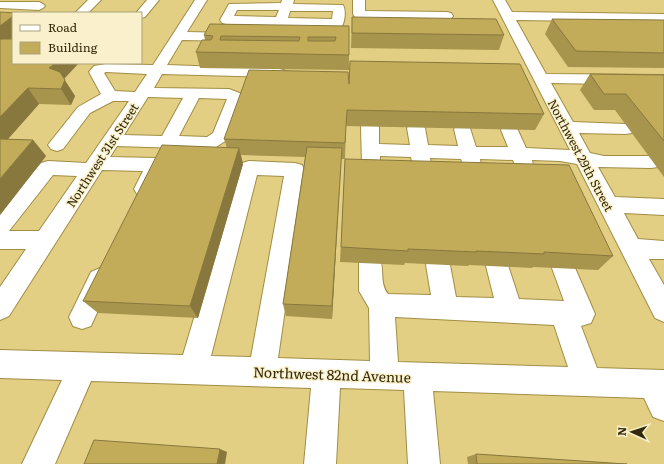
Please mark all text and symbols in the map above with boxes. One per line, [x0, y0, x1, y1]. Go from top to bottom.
legend [12, 12, 142, 64]
text: Road [48, 18, 78, 36]
text: Building [48, 38, 98, 56]
street label: Northwest 29th Street [544, 96, 618, 215]
street label: Northwest 31st Street [61, 99, 143, 211]
street label: Northwest 82nd Avenue [253, 361, 411, 387]
north arrow [612, 412, 652, 452]
text: N [613, 426, 629, 436]

